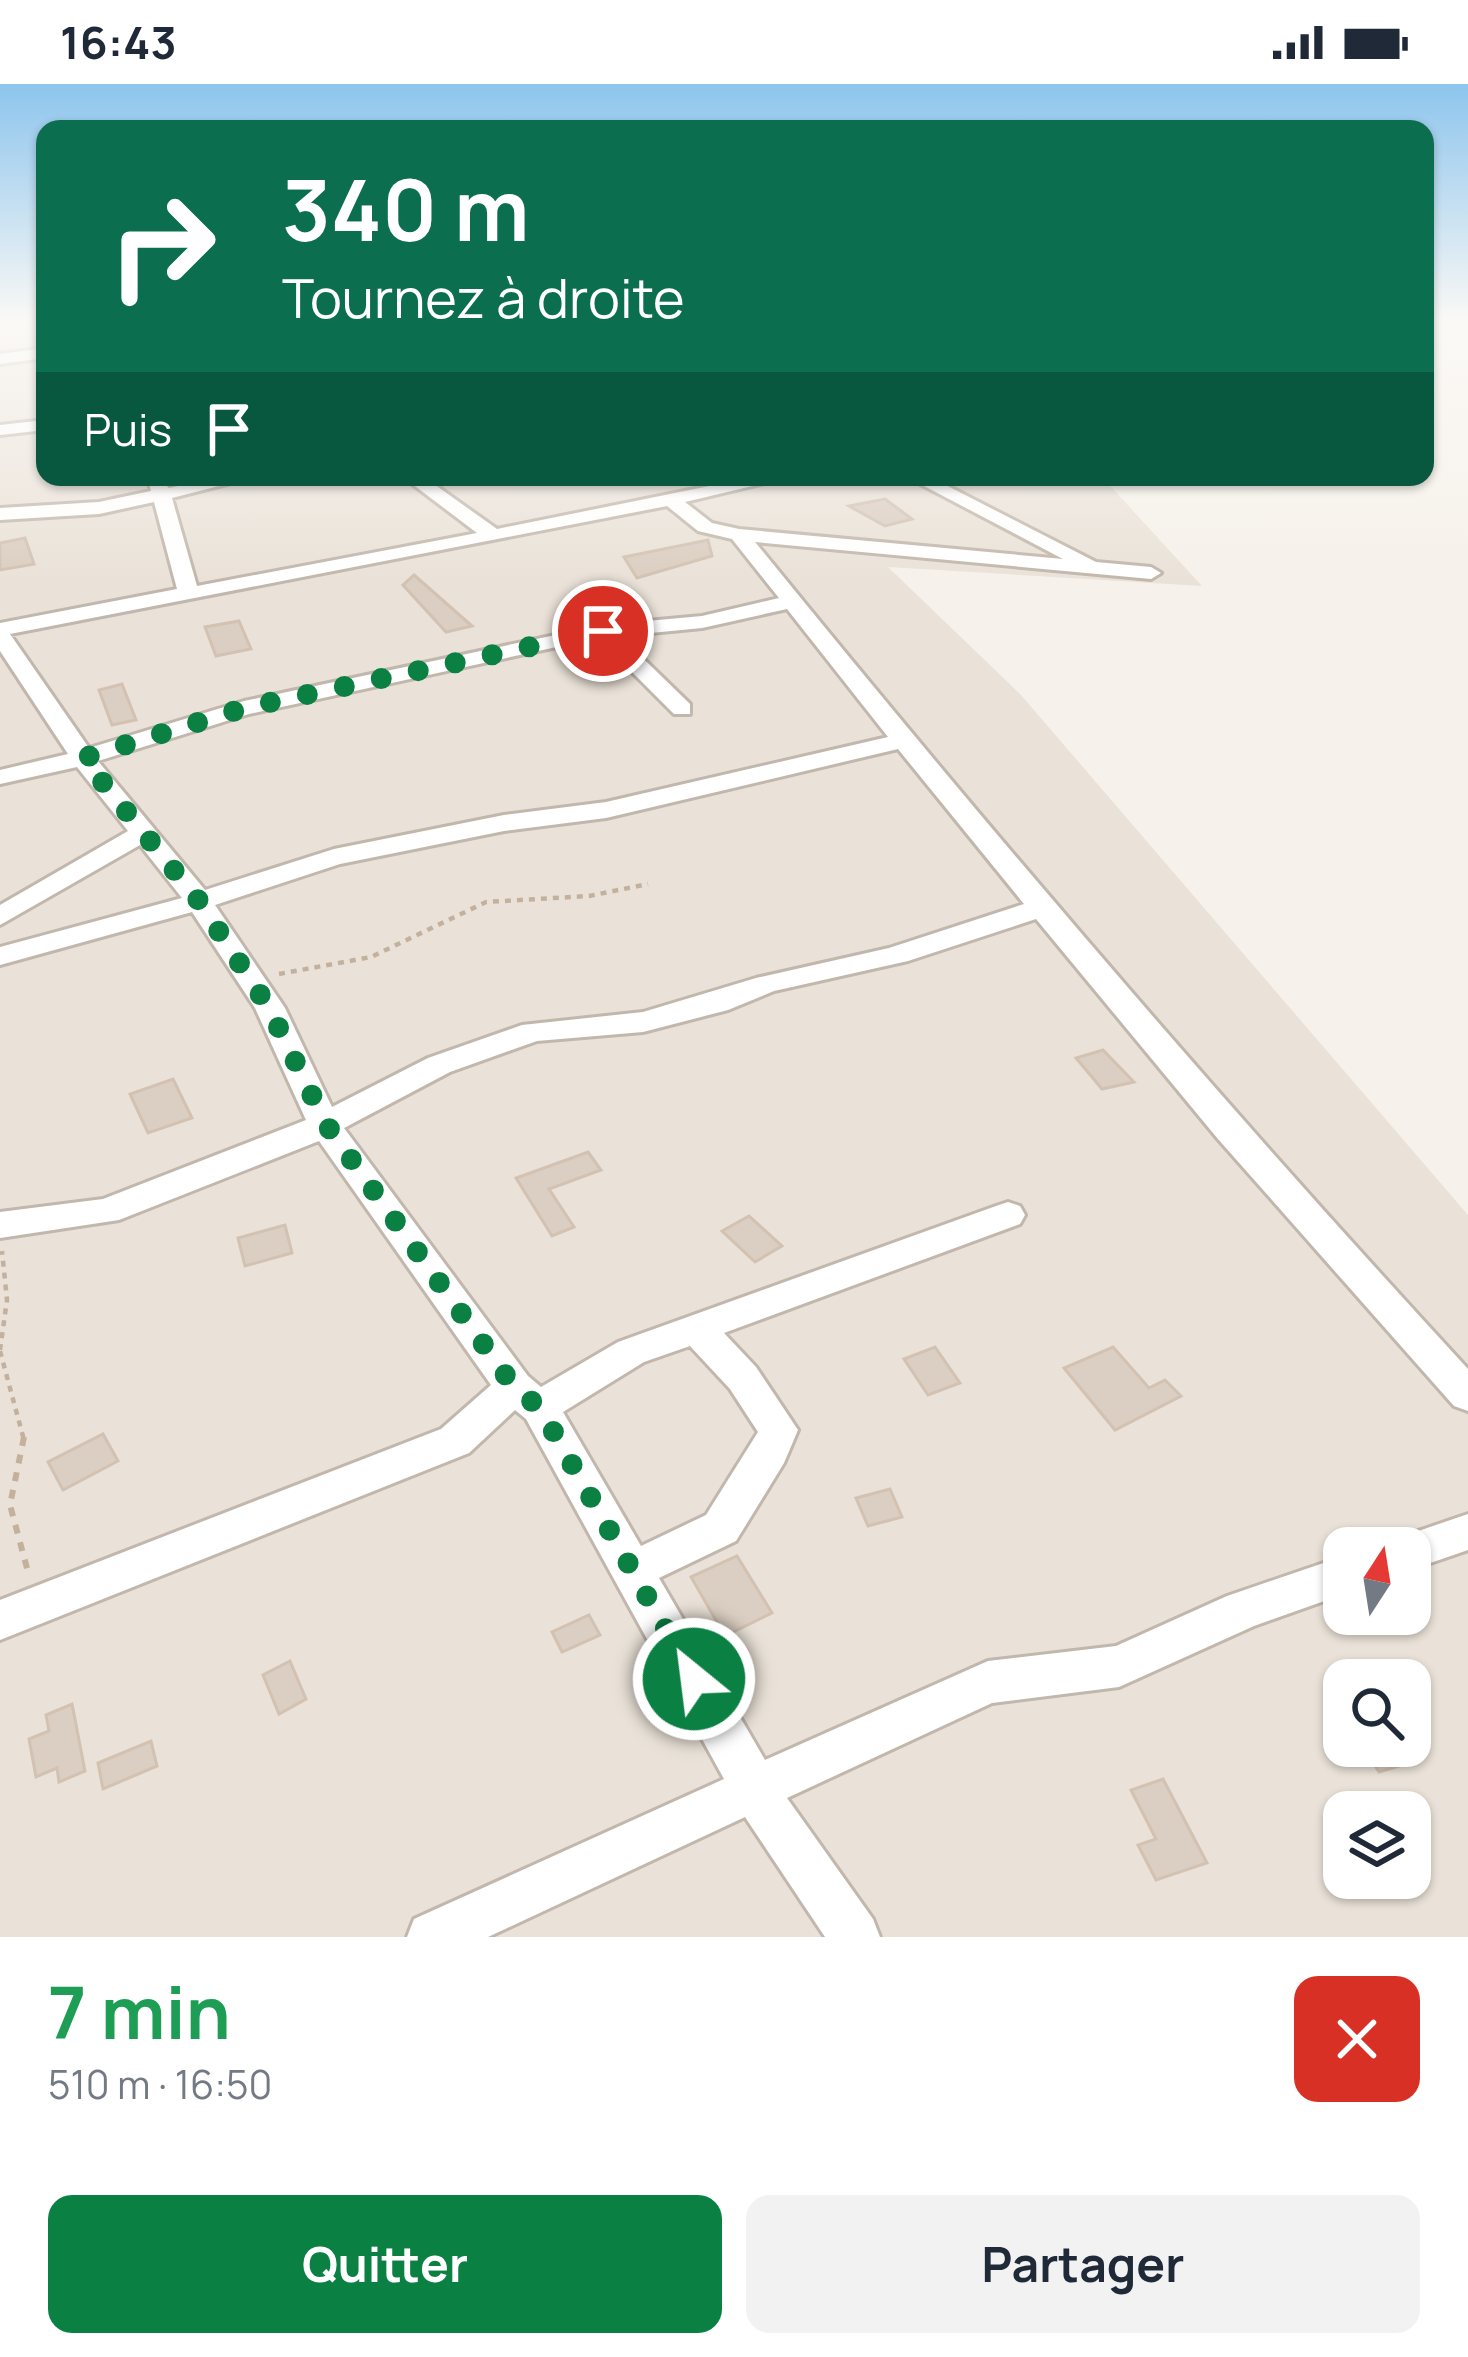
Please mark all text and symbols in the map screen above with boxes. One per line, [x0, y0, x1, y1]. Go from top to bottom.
text: 16:43 [60, 11, 177, 73]
text: 340 m [282, 151, 530, 266]
icon: right [84, 168, 240, 324]
text: Tournez à droite [282, 260, 685, 334]
icon: arrive [196, 396, 262, 462]
text: Puis [84, 398, 172, 460]
pin [552, 580, 654, 682]
icon: arrive [570, 598, 636, 664]
north arrow [1323, 1527, 1431, 1635]
map controls [1323, 1527, 1431, 1899]
position arrow [631, 1616, 757, 1742]
button: search [1323, 1659, 1431, 1767]
button: layers [1323, 1791, 1431, 1899]
text: 7 min [48, 1962, 231, 2061]
button: close [1294, 1976, 1420, 2102]
text: 510 m · 16:50 [48, 2057, 272, 2111]
button: Quitter [48, 2195, 722, 2333]
button: Partager [746, 2195, 1420, 2333]

